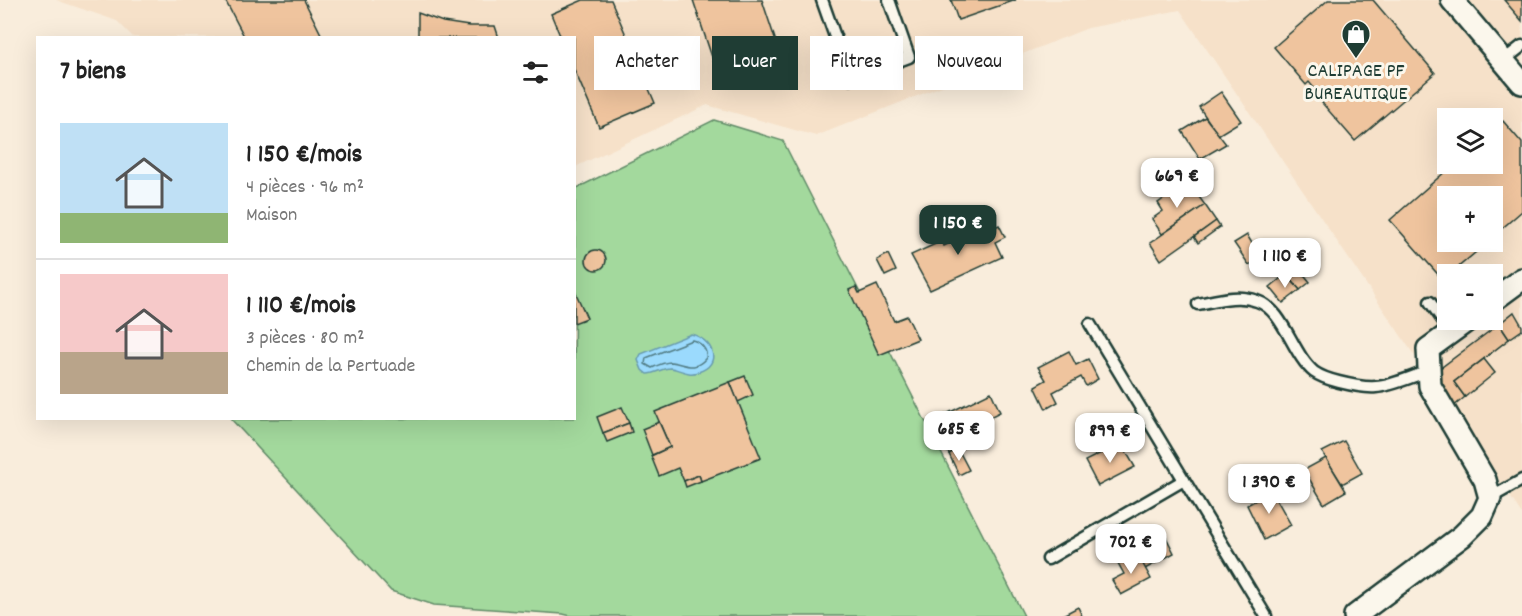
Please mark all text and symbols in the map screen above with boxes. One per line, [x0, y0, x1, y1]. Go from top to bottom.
shop icon: CALIPAGE PF BUREAUTIQUE [1340, 18, 1372, 60]
chip: Acheter [594, 36, 700, 90]
chip: Louer [712, 36, 798, 90]
chip: Filtres [810, 36, 903, 90]
chip: Nouveau [915, 36, 1023, 90]
text: 7 biens [60, 54, 126, 91]
icon: filters [519, 56, 552, 89]
place label: CALIPAGE PF BUREAUTIQUE [1304, 58, 1408, 109]
map controls [1437, 108, 1503, 330]
button: layers [1437, 108, 1503, 174]
text: 1 150 €/mois [246, 137, 363, 174]
icon: home [108, 147, 180, 219]
pin: 669 € [1135, 158, 1219, 209]
text: 669 € [1155, 163, 1199, 191]
text: 4 pièces · 96 m² [246, 174, 364, 202]
button: + [1437, 186, 1503, 252]
text: Maison [246, 202, 297, 230]
pin: 1 150 € [903, 205, 1013, 256]
text: 1 150 € [933, 210, 983, 238]
pin: 1 110 € [1230, 238, 1340, 289]
text: 1 110 € [1263, 243, 1307, 271]
button: − [1437, 264, 1503, 330]
text: 1 110 €/mois [246, 288, 356, 325]
icon: home [108, 298, 180, 370]
text: 3 pièces · 80 m² [246, 325, 364, 353]
text: Chemin de la Pertuade [246, 353, 415, 381]
pin: 685 € [917, 411, 1001, 462]
pin: 899 € [1068, 413, 1152, 464]
text: 685 € [938, 416, 980, 444]
text: 899 € [1089, 418, 1131, 446]
pin: 1 390 € [1214, 464, 1324, 515]
text: 1 390 € [1242, 469, 1296, 497]
pin: 702 € [1089, 524, 1173, 575]
text: 702 € [1109, 529, 1153, 557]

